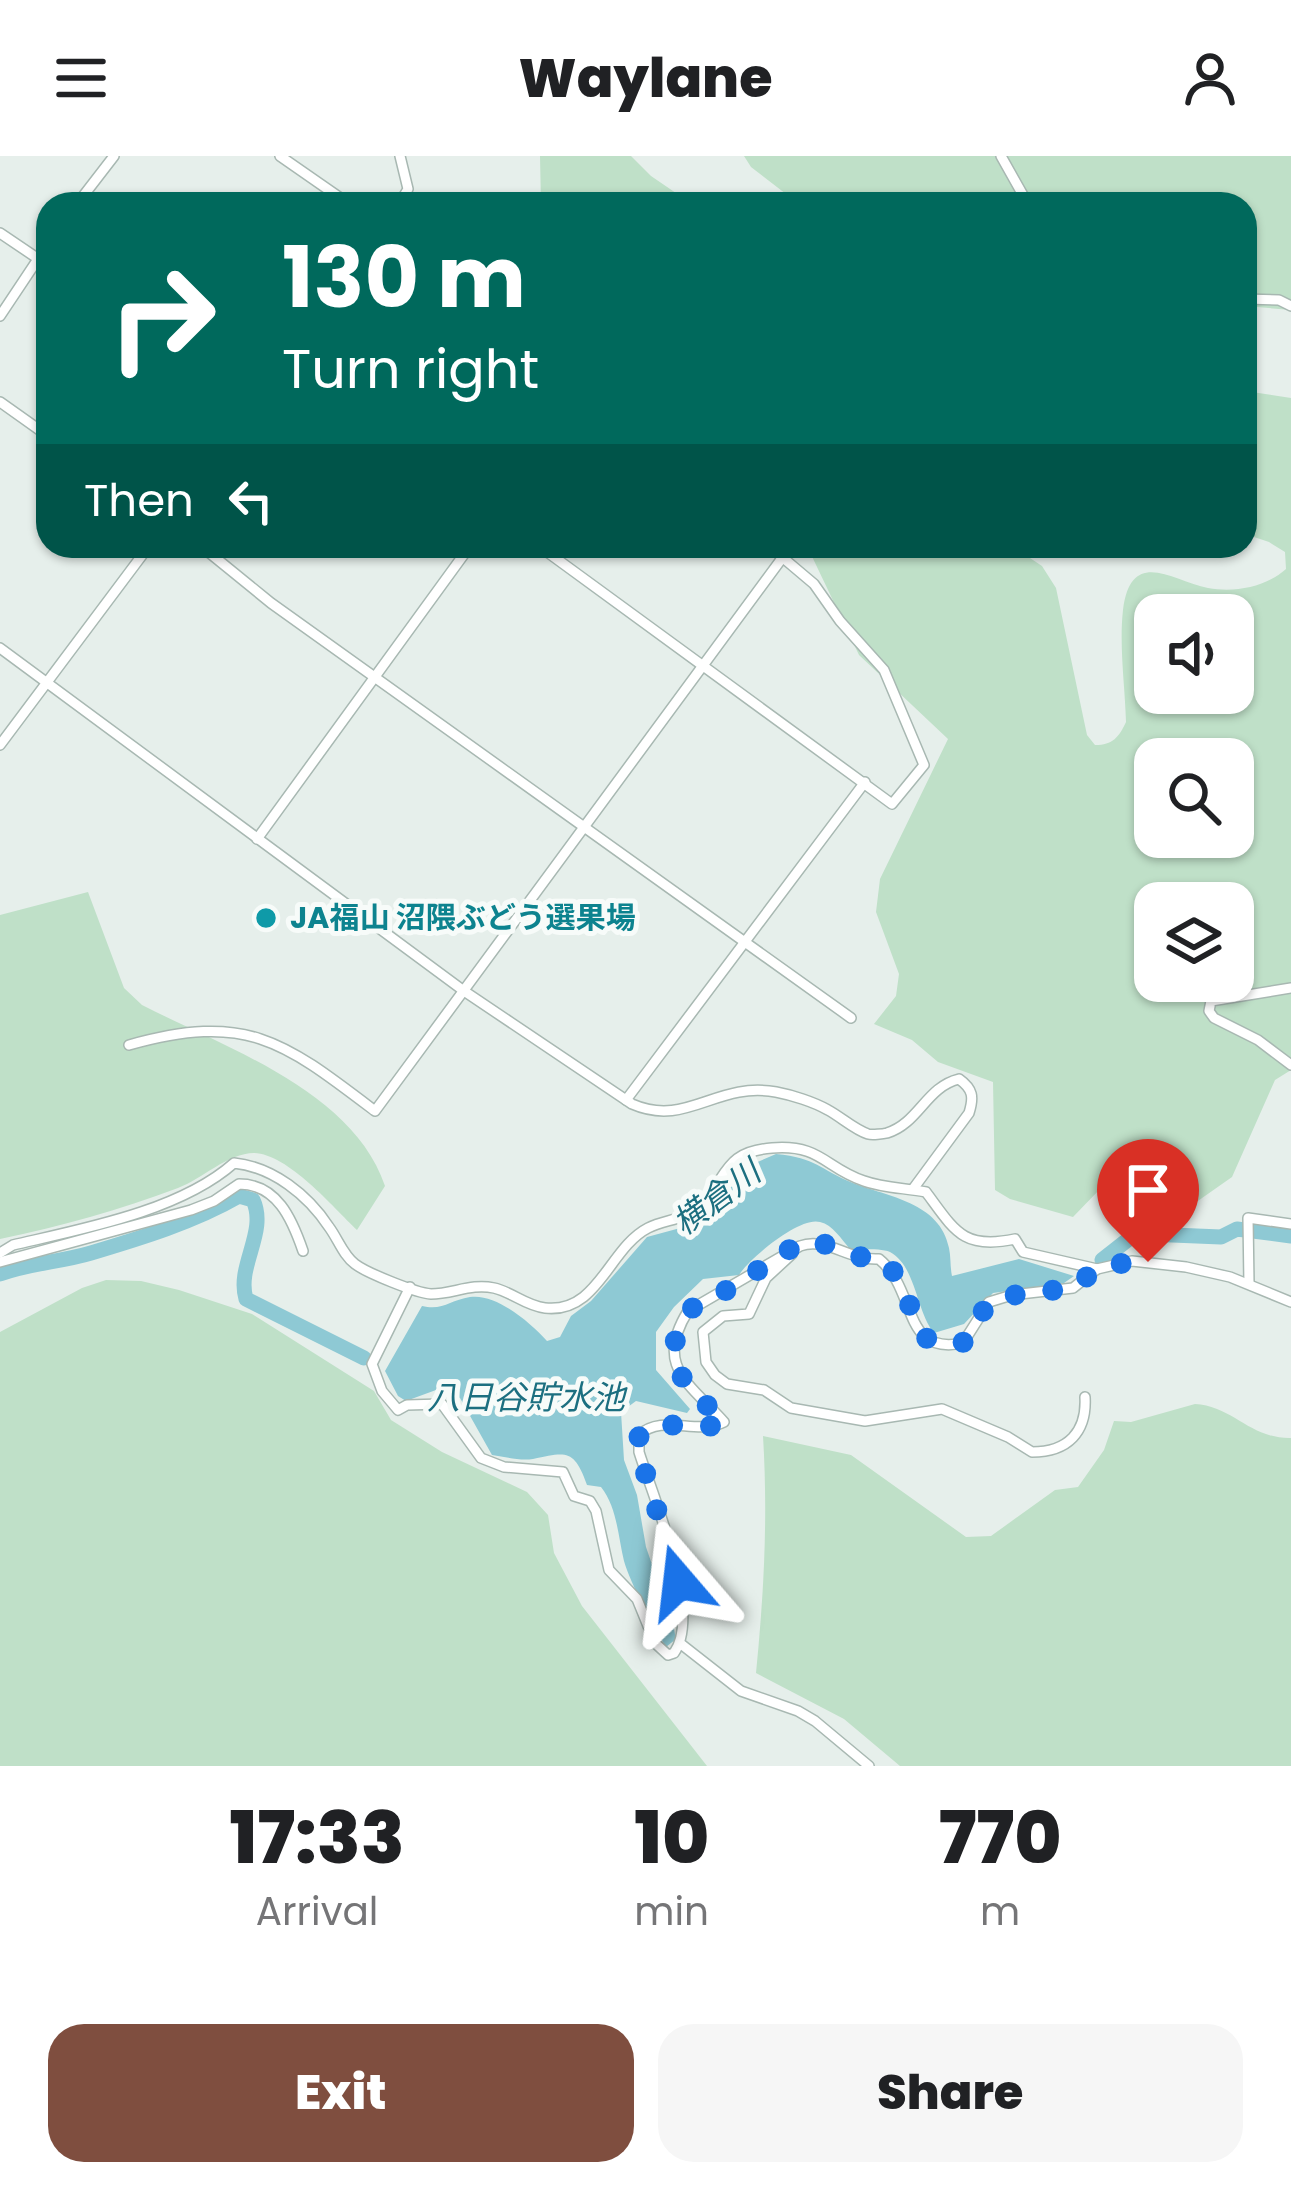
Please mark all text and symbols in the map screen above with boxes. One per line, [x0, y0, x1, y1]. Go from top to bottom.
text: Waylane [519, 40, 772, 116]
icon: menu [48, 45, 114, 111]
icon: person [1177, 45, 1243, 111]
text: 130 m [282, 219, 526, 336]
icon: right [84, 240, 240, 396]
text: Turn right [282, 331, 539, 407]
icon: left [218, 468, 284, 534]
text: Then [84, 469, 194, 532]
map controls [1134, 594, 1254, 1002]
button: sound [1134, 594, 1254, 714]
button: search [1134, 738, 1254, 858]
button: layers [1134, 882, 1254, 1002]
place label: JA福山 沼隈ぶどう選果場 [290, 896, 636, 939]
marker: JA福山 沼隈ぶどう選果場 [253, 905, 279, 931]
pin [1097, 1139, 1199, 1262]
water label: 横倉川 [663, 1147, 772, 1246]
icon: arrive [1115, 1157, 1181, 1223]
water label: 八日谷貯水池 [427, 1374, 628, 1421]
position arrow [616, 1519, 742, 1645]
text: 17:33 [230, 1787, 405, 1888]
text: 10 [634, 1787, 709, 1888]
text: 770 [939, 1787, 1061, 1888]
text: Arrival [256, 1884, 378, 1939]
text: min [634, 1884, 709, 1939]
text: m [980, 1884, 1020, 1939]
button: Exit [48, 2024, 634, 2162]
button: Share [658, 2024, 1243, 2162]

